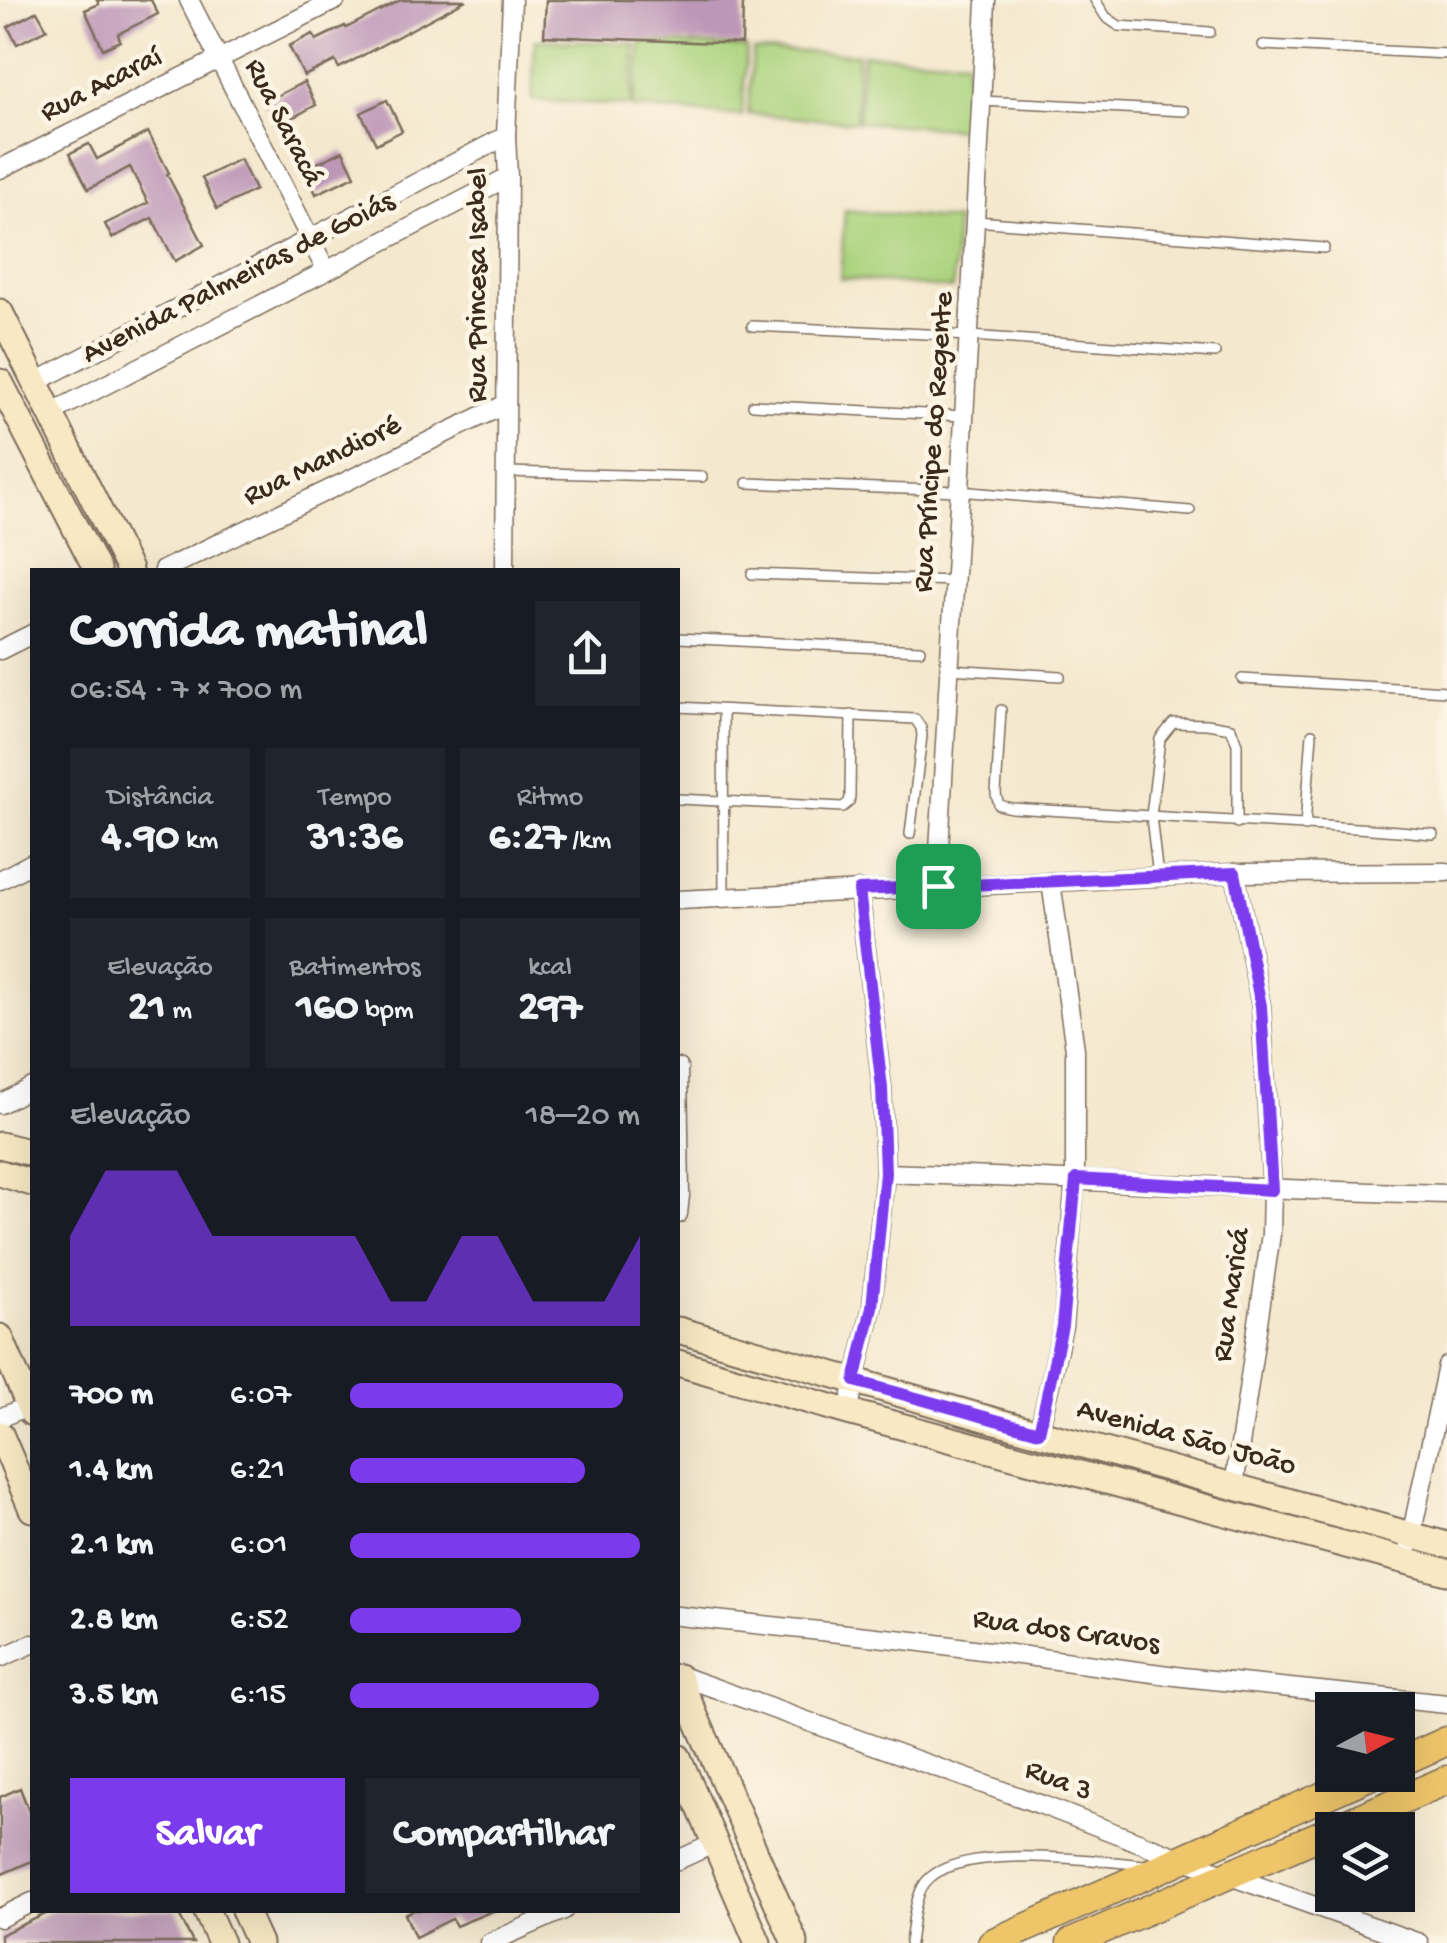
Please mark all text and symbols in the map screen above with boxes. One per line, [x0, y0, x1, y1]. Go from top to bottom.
street label: Rua Acaraí [35, 40, 170, 132]
street label: Rua Saracá [235, 53, 330, 194]
street label: Rua Princesa Isabel [462, 168, 497, 402]
street label: Avenida Palmeiras de Goiás [77, 184, 402, 373]
street label: Rua Príncipe do Regente [907, 290, 963, 594]
street label: Rua Mandioré [238, 409, 408, 515]
button: share [535, 601, 640, 706]
text: Corrida matinal [70, 602, 428, 666]
text: 06:54 · 7 × 700 m [70, 672, 302, 710]
text: Distância [107, 782, 213, 815]
text: Tempo [318, 782, 392, 815]
text: Ritmo [517, 782, 583, 815]
text: 4.90 [102, 815, 179, 864]
text: 31:36 [307, 815, 403, 864]
text: 6:27 [489, 815, 566, 864]
text: km [179, 825, 218, 858]
text: /km [566, 825, 611, 858]
pin [896, 844, 981, 929]
icon: arrive [911, 859, 966, 914]
text: Elevação [107, 952, 213, 985]
text: Batimentos [289, 952, 421, 985]
text: kcal [528, 952, 572, 985]
text: 21 [128, 985, 166, 1034]
text: 160 [296, 985, 359, 1034]
text: 297 [518, 985, 582, 1034]
text: m [166, 995, 192, 1028]
text: bpm [359, 995, 414, 1028]
text: Elevação [70, 1098, 191, 1136]
text: 18–20 m [526, 1098, 640, 1136]
street label: Rua Maricá [1206, 1224, 1260, 1364]
text: 700 m [70, 1377, 153, 1415]
text: 6:07 [230, 1377, 291, 1415]
street label: Avenida São João [1073, 1393, 1299, 1485]
text: 1.4 km [70, 1452, 153, 1490]
text: 6:21 [230, 1452, 285, 1490]
text: 2.1 km [70, 1527, 153, 1565]
text: 6:01 [230, 1527, 287, 1565]
text: 2.8 km [70, 1602, 158, 1640]
text: 6:52 [230, 1602, 289, 1640]
street label: Rua dos Cravos [970, 1603, 1163, 1664]
text: 3.5 km [70, 1677, 158, 1715]
text: 6:15 [230, 1677, 286, 1715]
north arrow [1315, 1692, 1415, 1792]
map controls [1315, 1692, 1415, 1912]
street label: Rua 3 [1019, 1753, 1097, 1811]
button: Salvar [70, 1778, 345, 1893]
button: Compartilhar [365, 1778, 640, 1893]
button: layers [1315, 1812, 1415, 1912]

